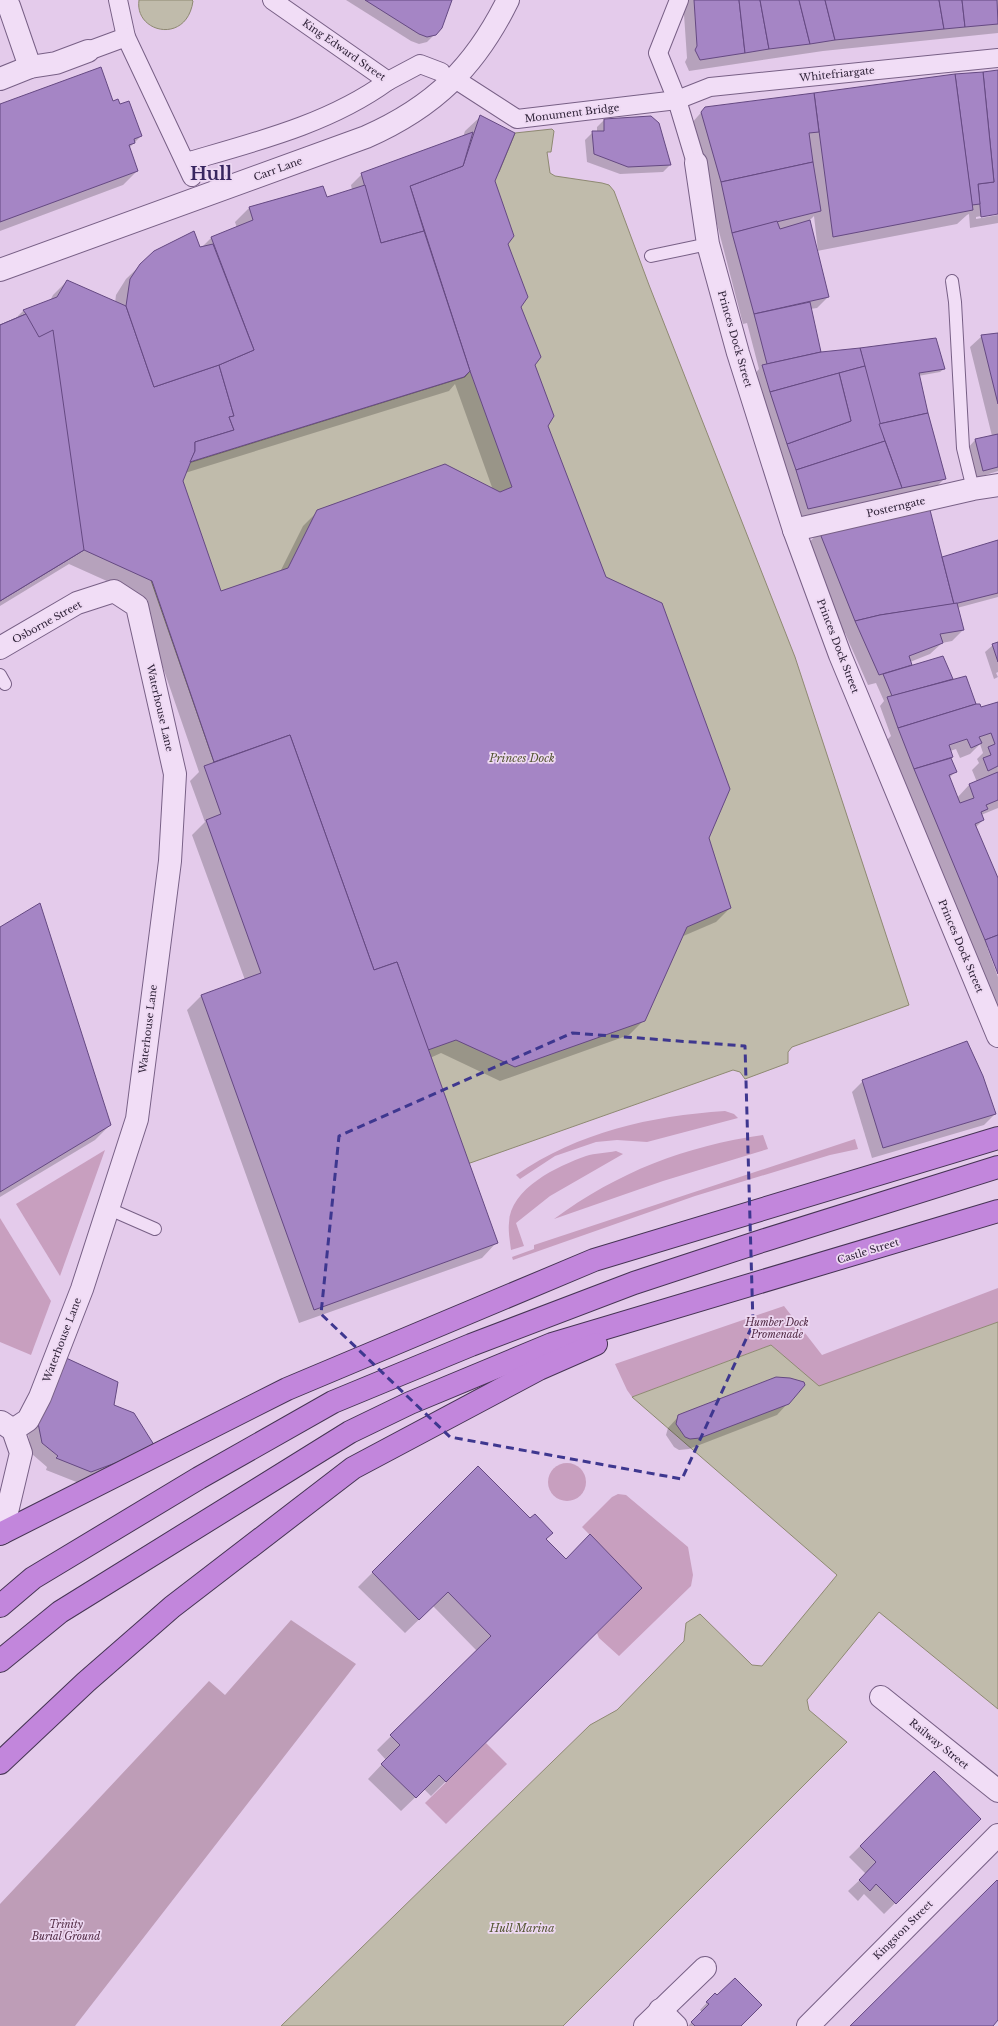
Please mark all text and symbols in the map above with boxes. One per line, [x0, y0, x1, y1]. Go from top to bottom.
street label: King Edward Street [300, 16, 389, 84]
street label: Whitefriargate [798, 64, 875, 85]
street label: Monument Bridge [524, 101, 620, 125]
street label: Carr Lane [252, 154, 305, 184]
district label: Hull [190, 163, 233, 185]
street label: Princes Dock Street [715, 289, 755, 389]
street label: Posterngate [865, 494, 927, 520]
street label: Osborne Street [10, 597, 84, 646]
street label: Princes Dock Street [814, 597, 862, 695]
street label: Waterhouse Lane [143, 662, 176, 753]
water label: Princes Dock [488, 751, 555, 765]
street label: Princes Dock Street [935, 897, 987, 995]
street label: Waterhouse Lane [136, 984, 160, 1075]
street label: Castle Street [836, 1235, 901, 1267]
street label: Waterhouse Lane [40, 1296, 84, 1385]
park label: Humber Dock Promenade [744, 1316, 809, 1341]
street label: Railway Street [907, 1716, 972, 1772]
street label: Kingston Street [871, 1897, 936, 1962]
park label: Trinity Burial Ground [31, 1918, 100, 1943]
water label: Hull Marina [489, 1921, 554, 1935]

